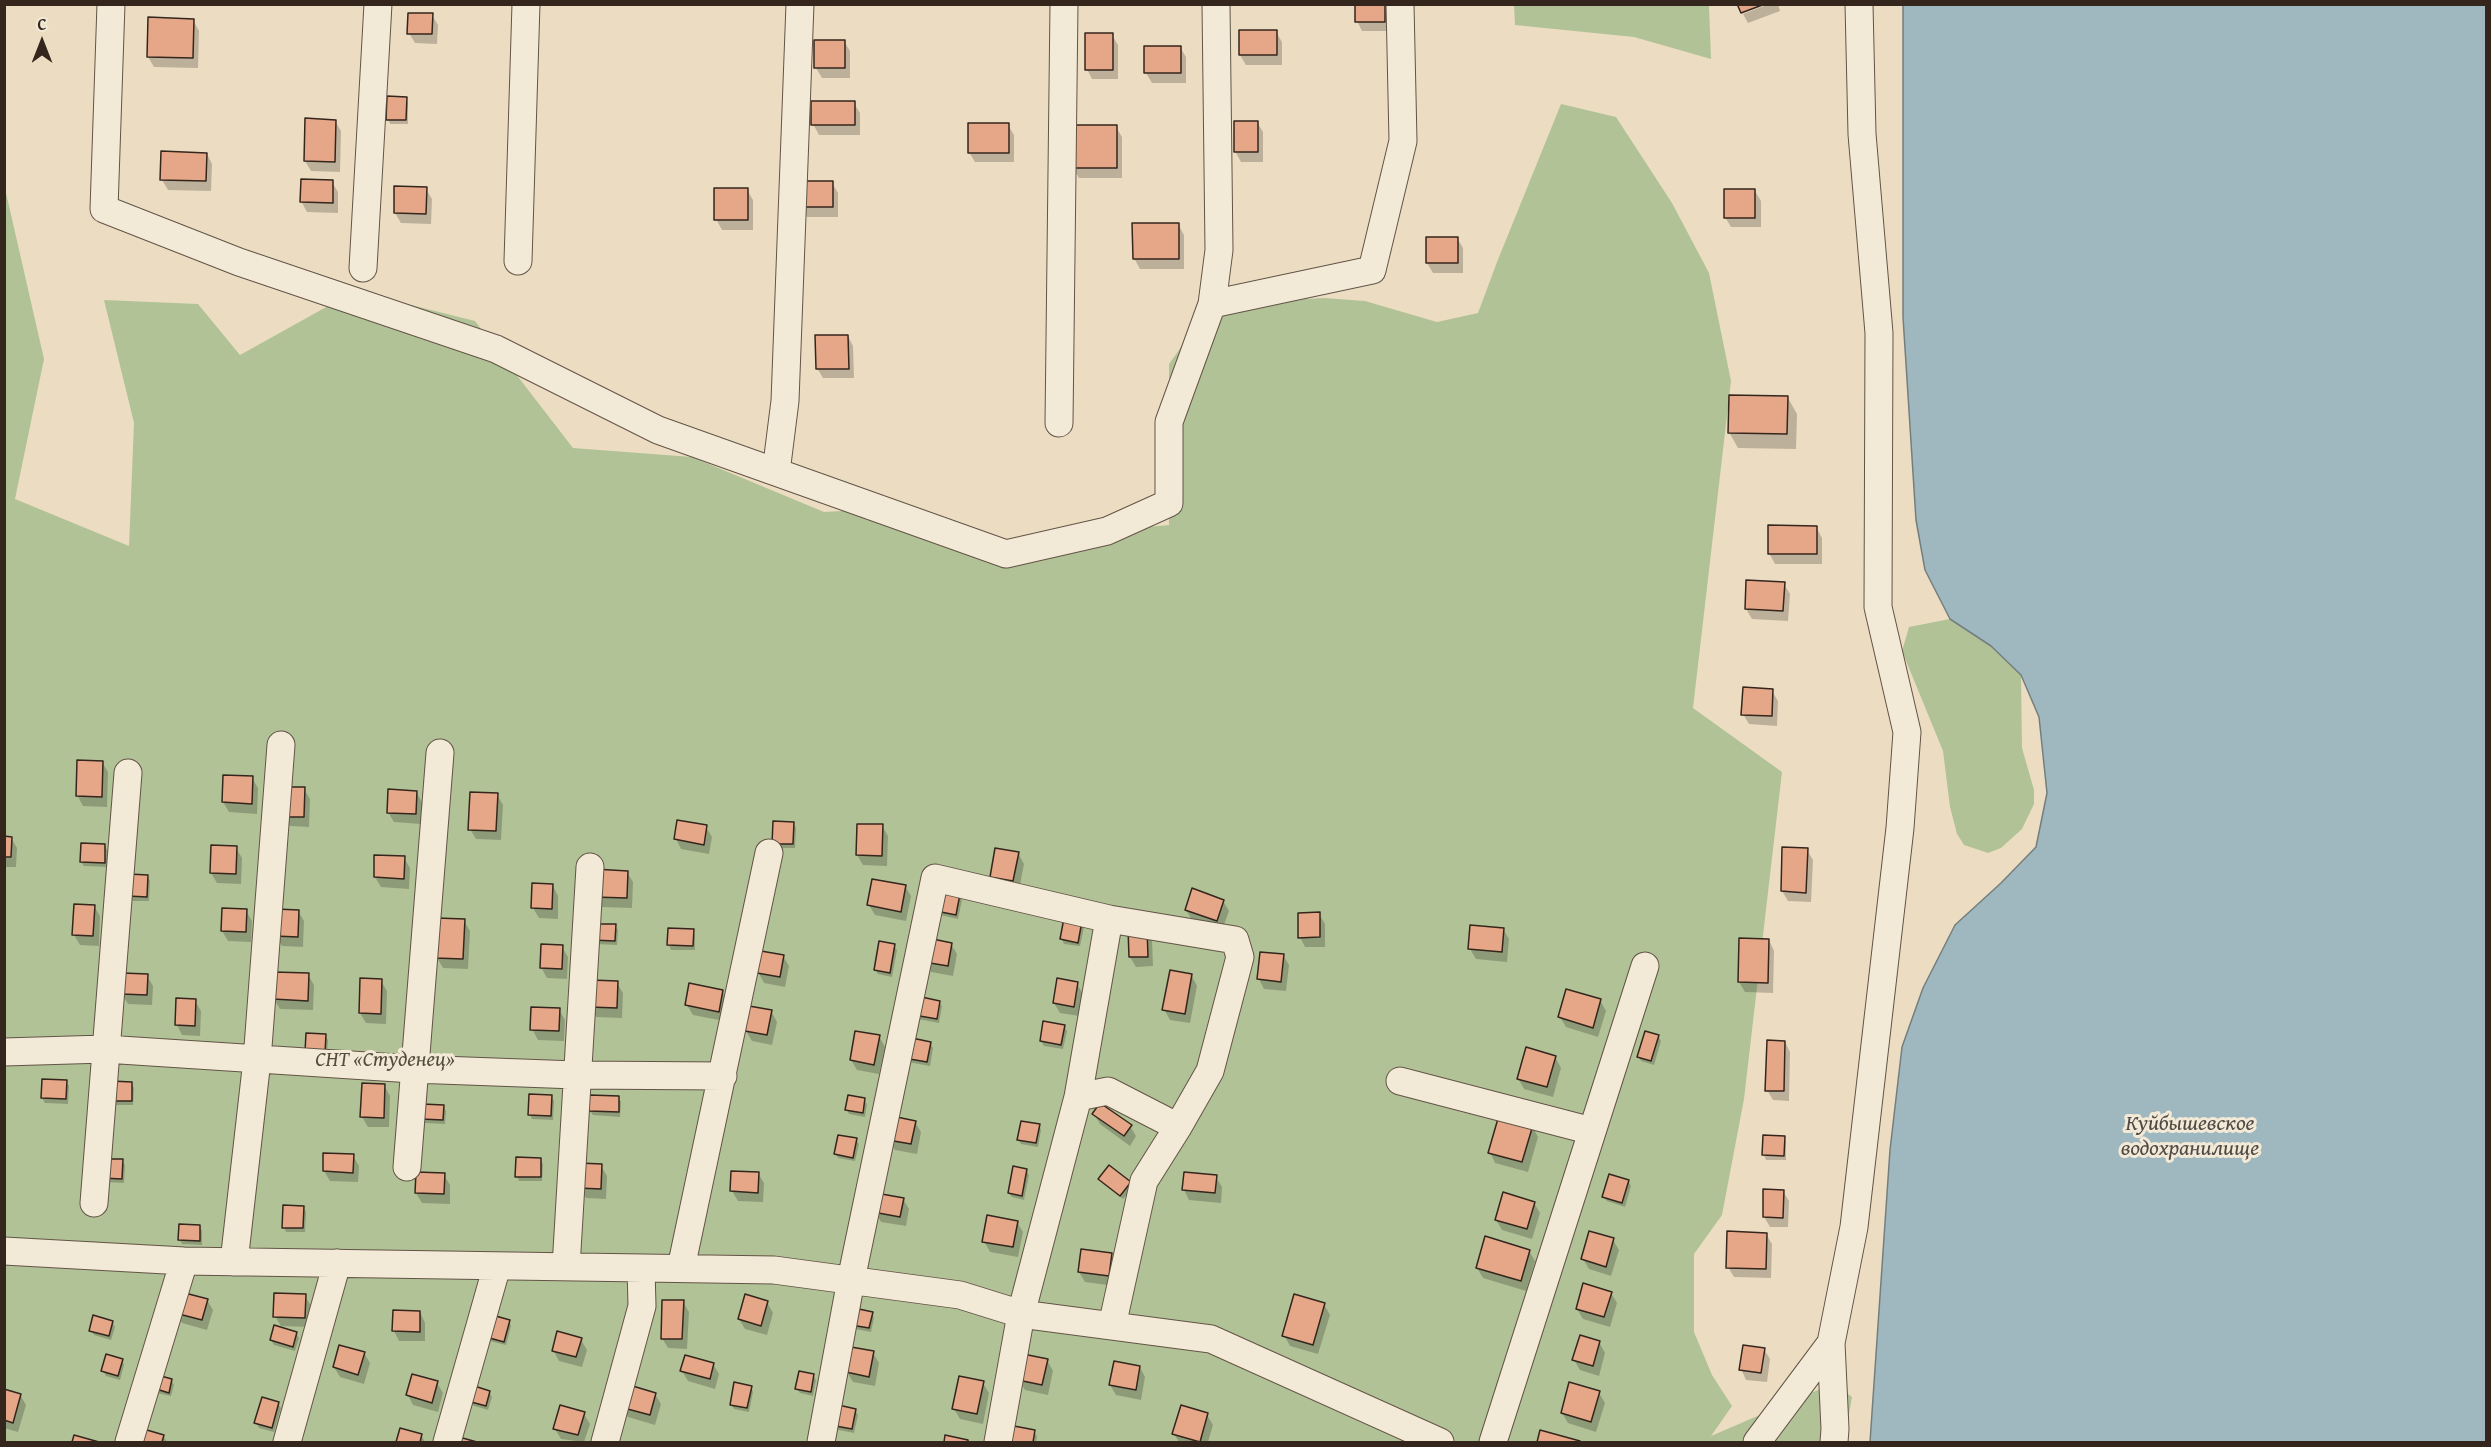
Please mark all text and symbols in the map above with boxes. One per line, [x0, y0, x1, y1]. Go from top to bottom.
north arrow [12, 12, 72, 72]
text: С [37, 12, 47, 36]
park label: СНТ «Студенец» [315, 1048, 455, 1074]
water label: Куйбышевское водохранилище [2121, 1111, 2259, 1162]

